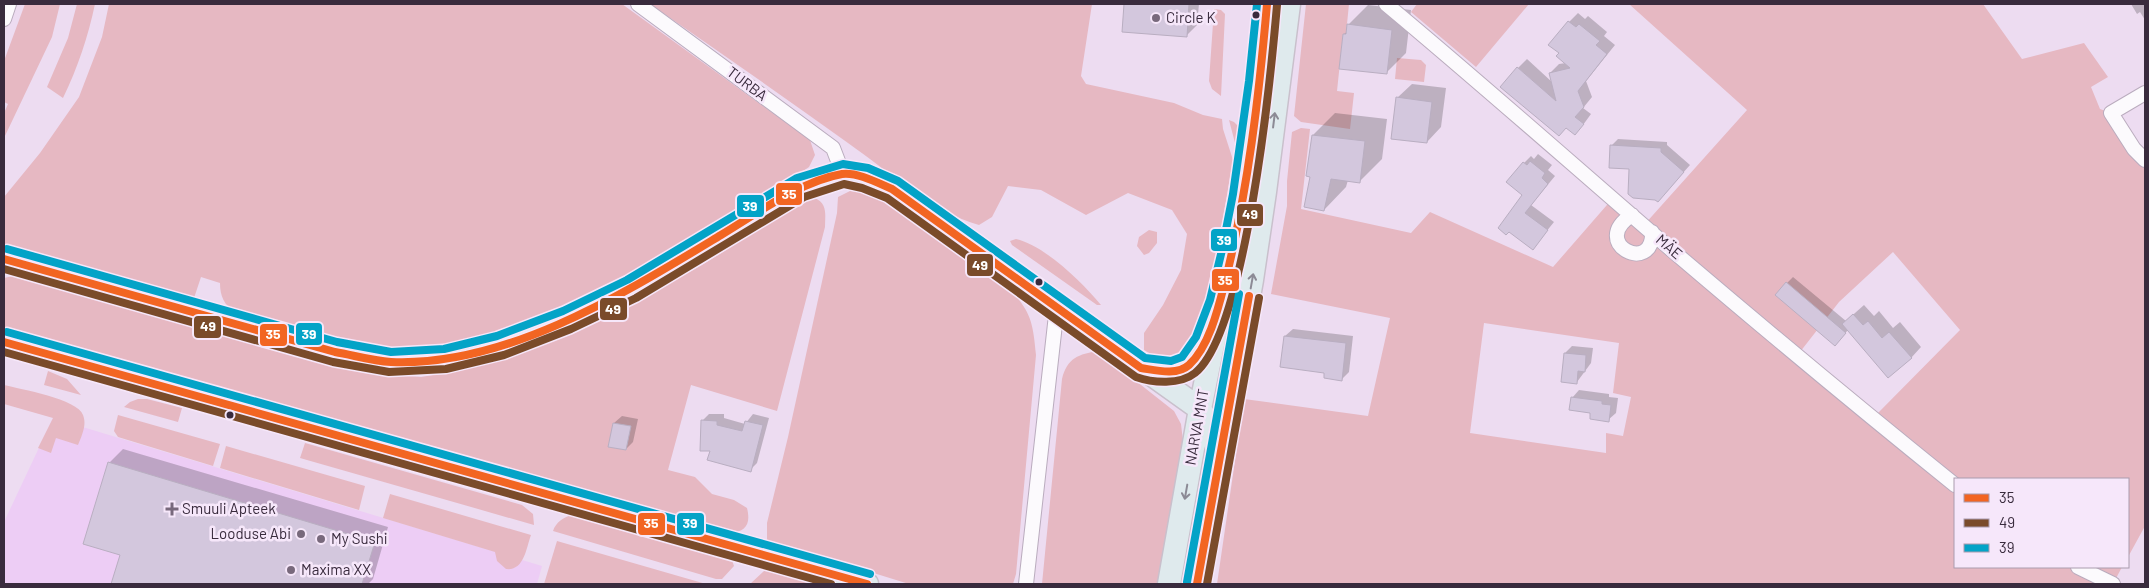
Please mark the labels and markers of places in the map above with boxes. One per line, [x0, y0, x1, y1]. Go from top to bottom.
place label: Circle K [1166, 8, 1216, 26]
unlabelled marker [1251, 10, 1261, 20]
marker: Circle K [1150, 12, 1162, 24]
unlabelled marker [1034, 277, 1044, 287]
unlabelled marker [225, 410, 235, 420]
place label: Smuuli Apteek [182, 499, 276, 517]
marker: Smuuli Apteek [166, 503, 178, 515]
place label: Looduse Abi [211, 524, 291, 542]
marker: Looduse Abi [295, 528, 307, 540]
place label: My Sushi [331, 529, 388, 547]
marker: My Sushi [315, 533, 327, 545]
place label: Maxima XX [301, 560, 371, 578]
marker: Maxima XX [285, 564, 297, 576]

